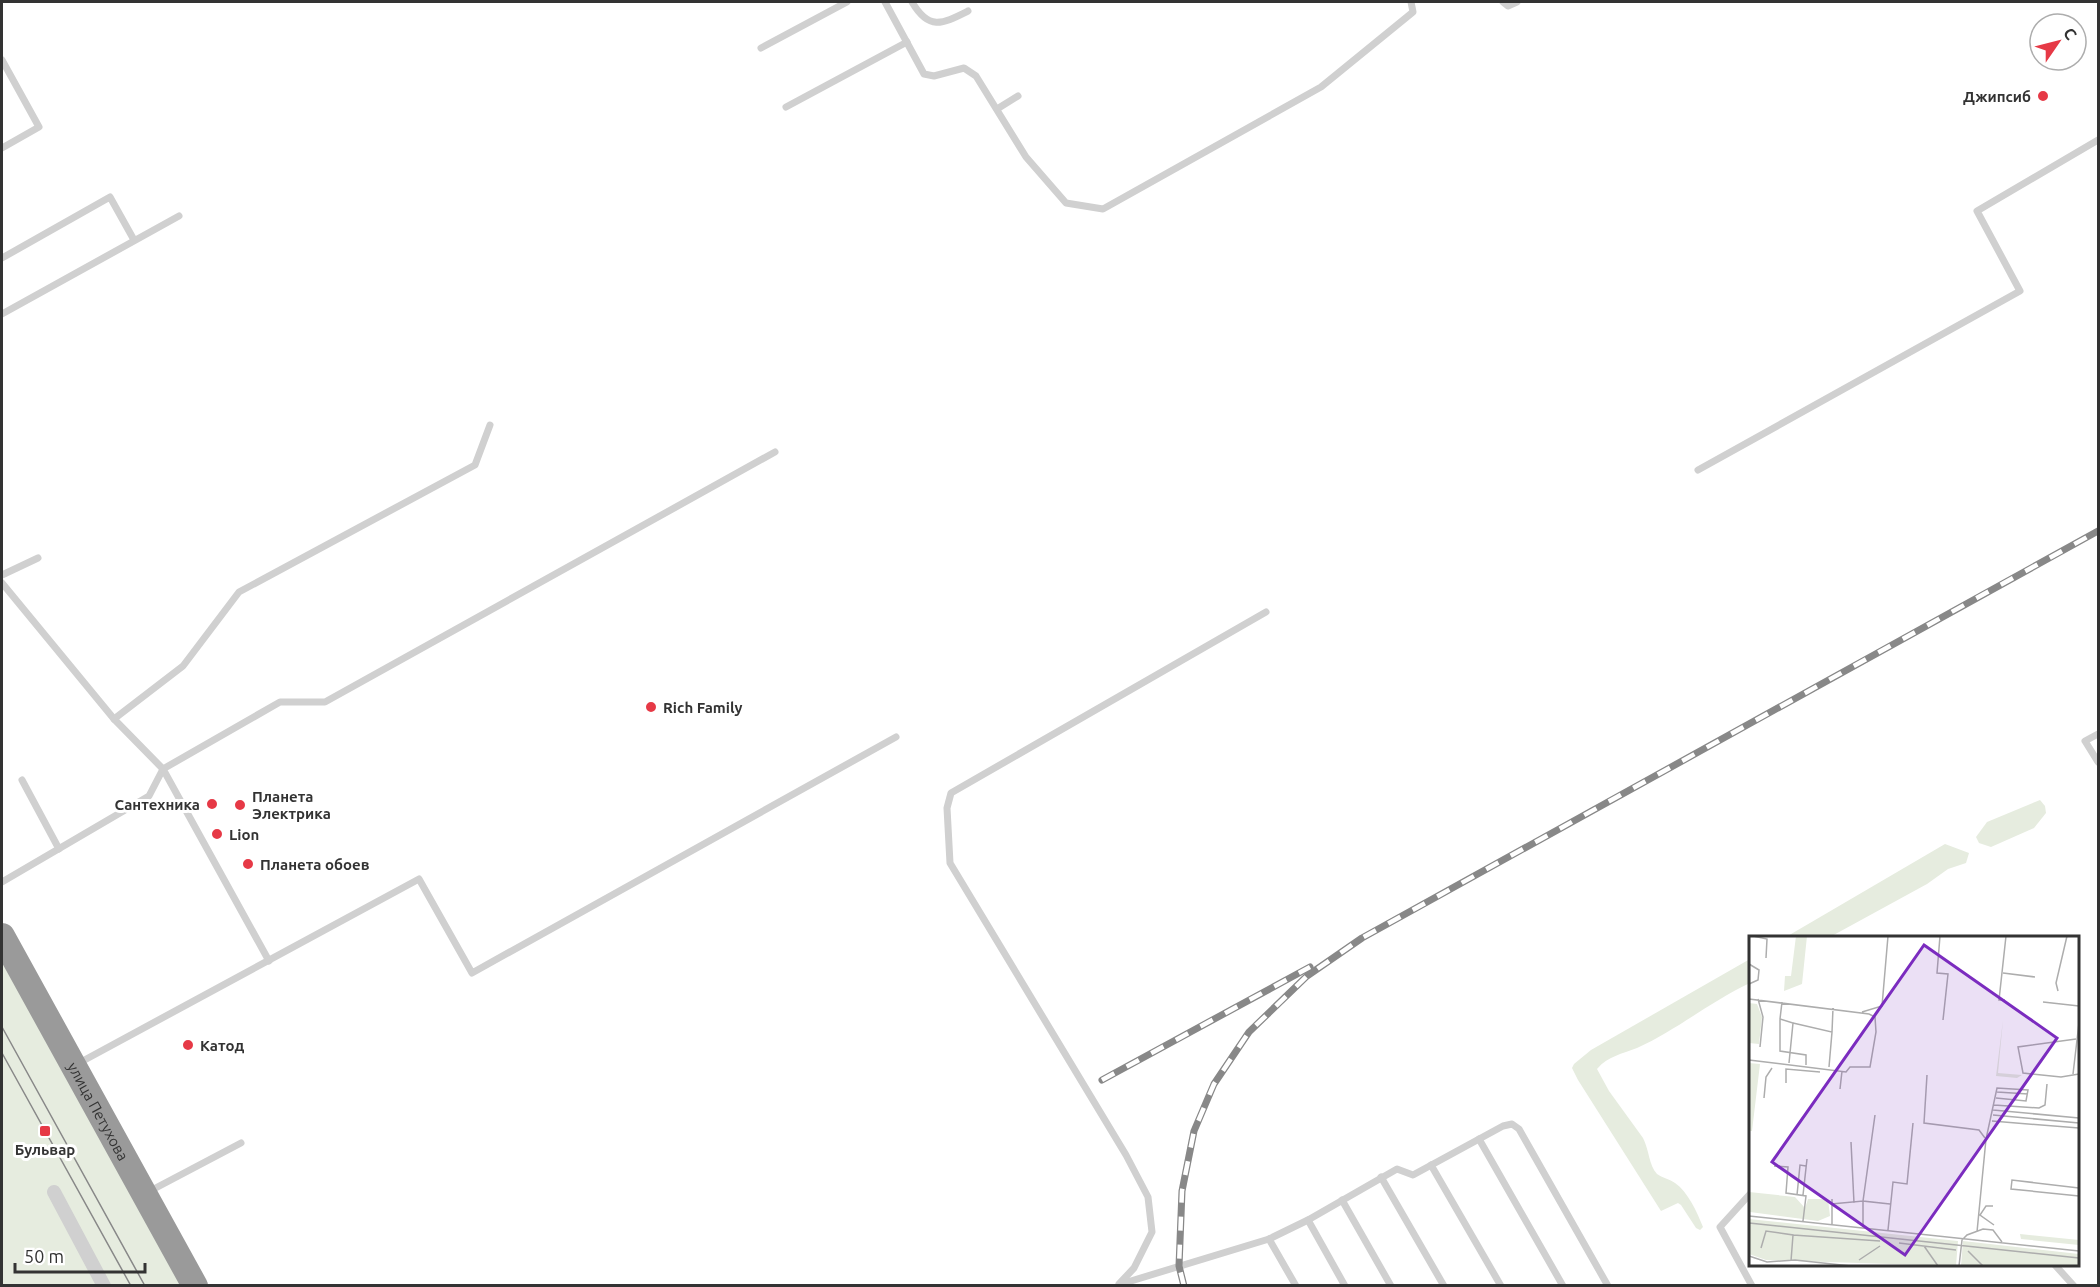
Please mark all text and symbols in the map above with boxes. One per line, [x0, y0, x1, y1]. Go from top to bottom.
north arrow [2028, 12, 2088, 72]
text: С [2060, 24, 2081, 43]
place label: Джипсиб [1963, 88, 2031, 105]
marker: Джипсиб [2036, 89, 2050, 103]
place label: Rich Family [663, 699, 742, 716]
marker: Rich Family [644, 700, 658, 714]
place label: Планета Электрика [252, 788, 331, 822]
place label: Сантехника [115, 796, 200, 813]
marker: Сантехника [205, 797, 219, 811]
marker: Планета Электрика [233, 798, 247, 812]
place label: Lion [229, 826, 259, 843]
marker: Lion [210, 827, 224, 841]
place label: Планета обоев [260, 856, 370, 873]
marker: Планета обоев [241, 857, 255, 871]
inset map [1749, 936, 2079, 1266]
place label: Катод [200, 1037, 245, 1054]
marker: Катод [181, 1038, 195, 1052]
street label: улица Петухова [65, 1059, 133, 1163]
marker: Бульвар [38, 1124, 52, 1138]
place label: Бульвар [15, 1141, 75, 1158]
scale bar [15, 1236, 146, 1274]
text: 50 m [24, 1246, 64, 1266]

